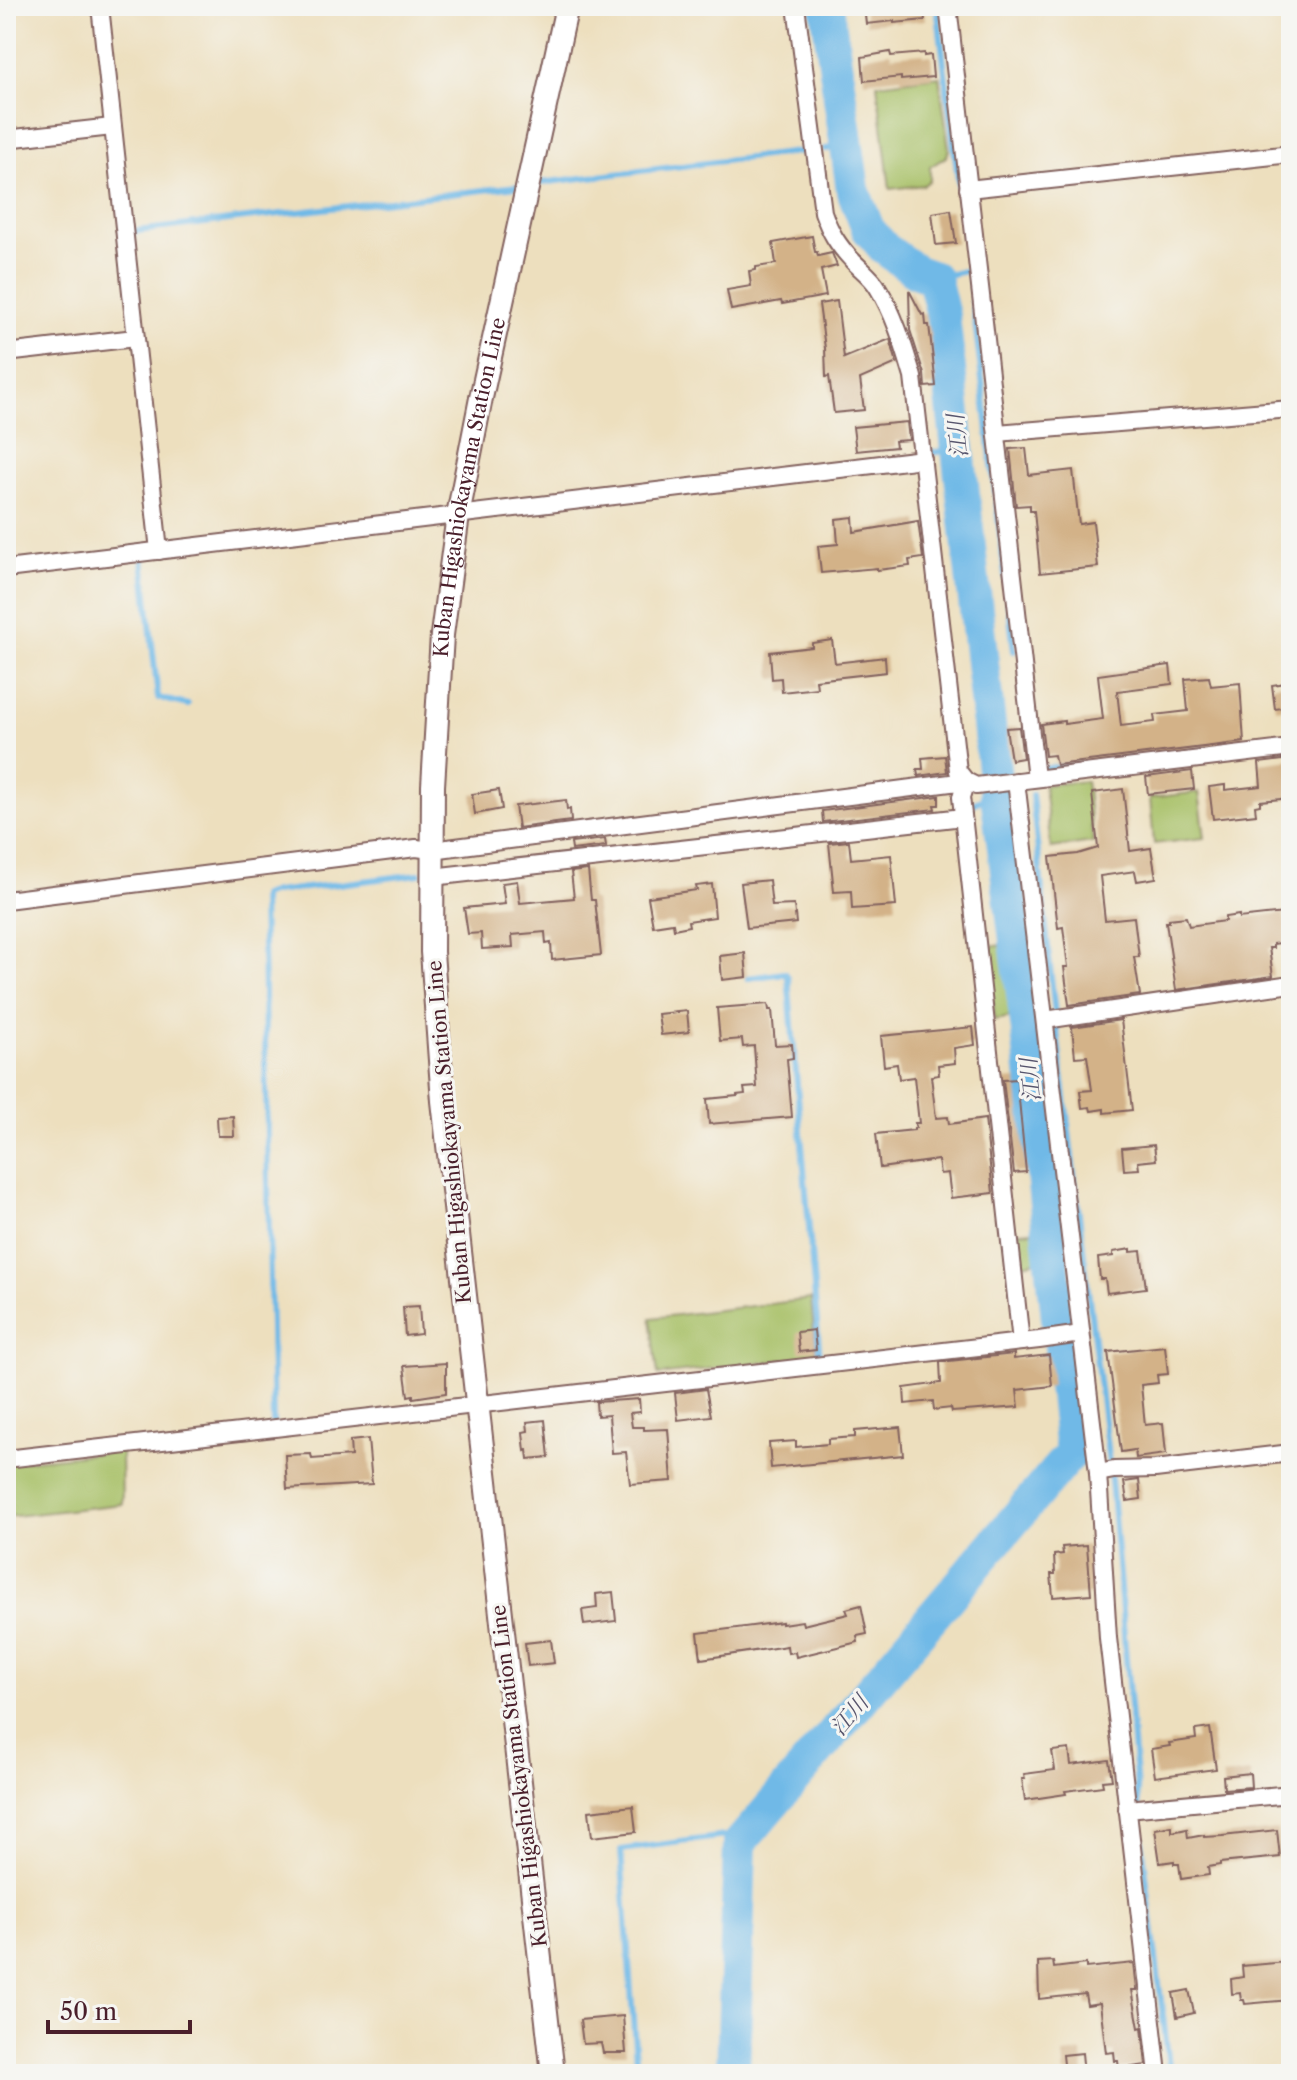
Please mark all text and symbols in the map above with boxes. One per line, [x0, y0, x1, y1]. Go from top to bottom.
street label: Kuban Higashiokayama Station Line [429, 315, 510, 658]
water label: 江川 [942, 411, 973, 459]
street label: Kuban Higashiokayama Station Line [422, 959, 476, 1305]
water label: 江川 [1015, 1055, 1046, 1103]
street label: Kuban Higashiokayama Station Line [486, 1604, 552, 1948]
water label: 江川 [825, 1688, 875, 1741]
scale bar [48, 1984, 190, 2034]
text: 50 m [60, 1997, 117, 2026]

